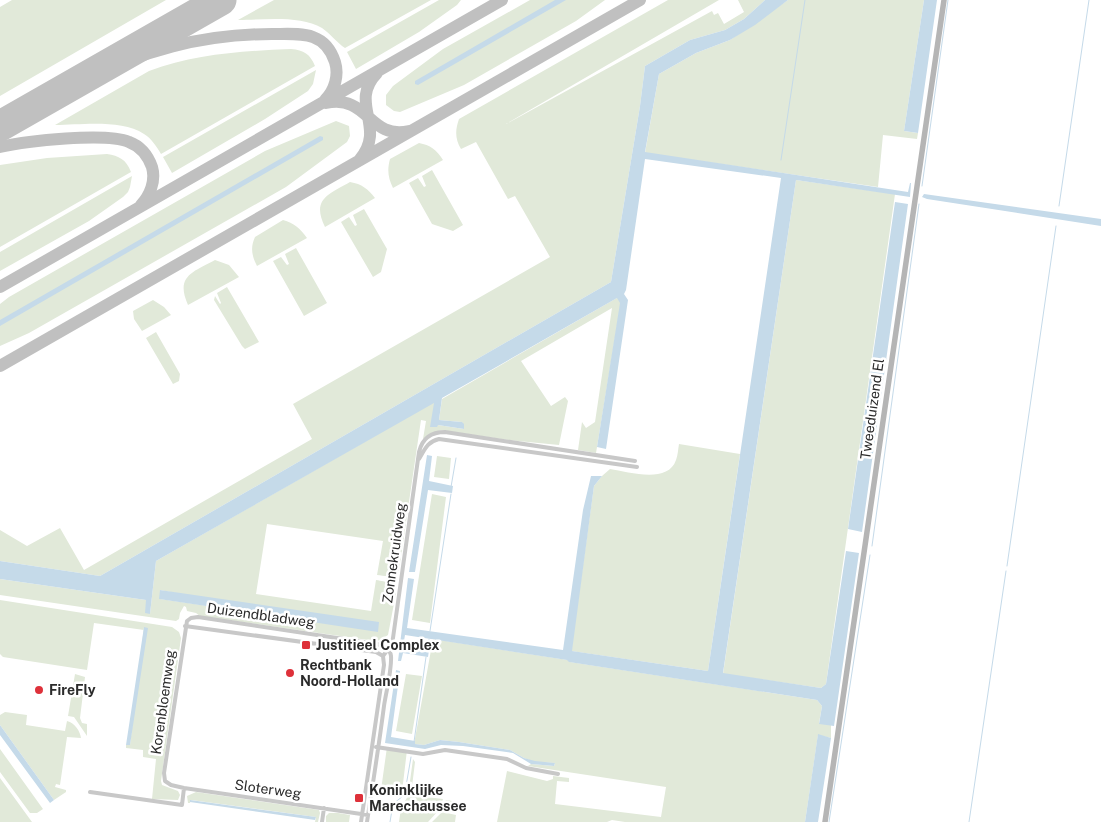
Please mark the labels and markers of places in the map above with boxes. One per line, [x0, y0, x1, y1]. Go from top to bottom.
place label: Justitieel Complex [316, 637, 439, 653]
marker: Justitieel Complex [300, 639, 312, 651]
place label: Rechtbank Noord-Holland [300, 657, 399, 689]
marker: Rechtbank Noord-Holland [284, 667, 296, 679]
place label: FireFly [49, 682, 96, 698]
marker: FireFly [33, 684, 45, 696]
place label: Koninklijke Marechaussee [369, 782, 467, 814]
marker: Koninklijke Marechaussee [353, 792, 365, 804]

